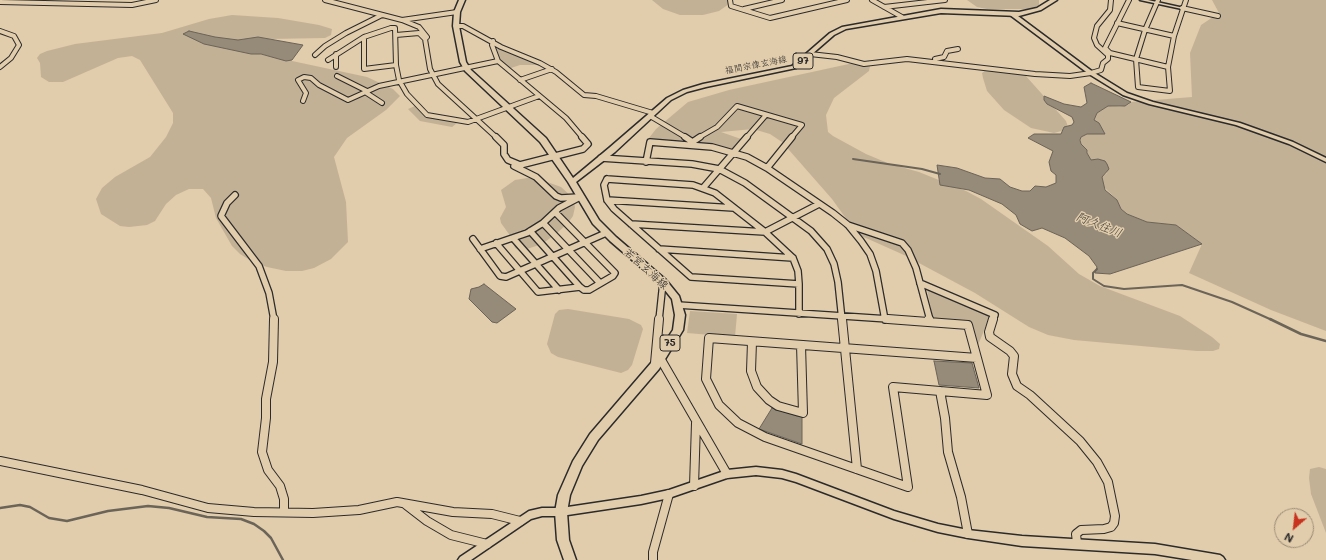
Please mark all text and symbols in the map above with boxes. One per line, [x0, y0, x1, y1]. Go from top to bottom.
road number: 97 [793, 53, 813, 69]
street label: 福間宗像玄海線 [724, 54, 788, 76]
water label: 阿久住川 [1074, 209, 1124, 241]
street label: 若宮玄海線 [621, 246, 671, 292]
road number: 75 [660, 335, 680, 351]
north arrow [1274, 508, 1314, 548]
text: N [1281, 530, 1296, 547]

